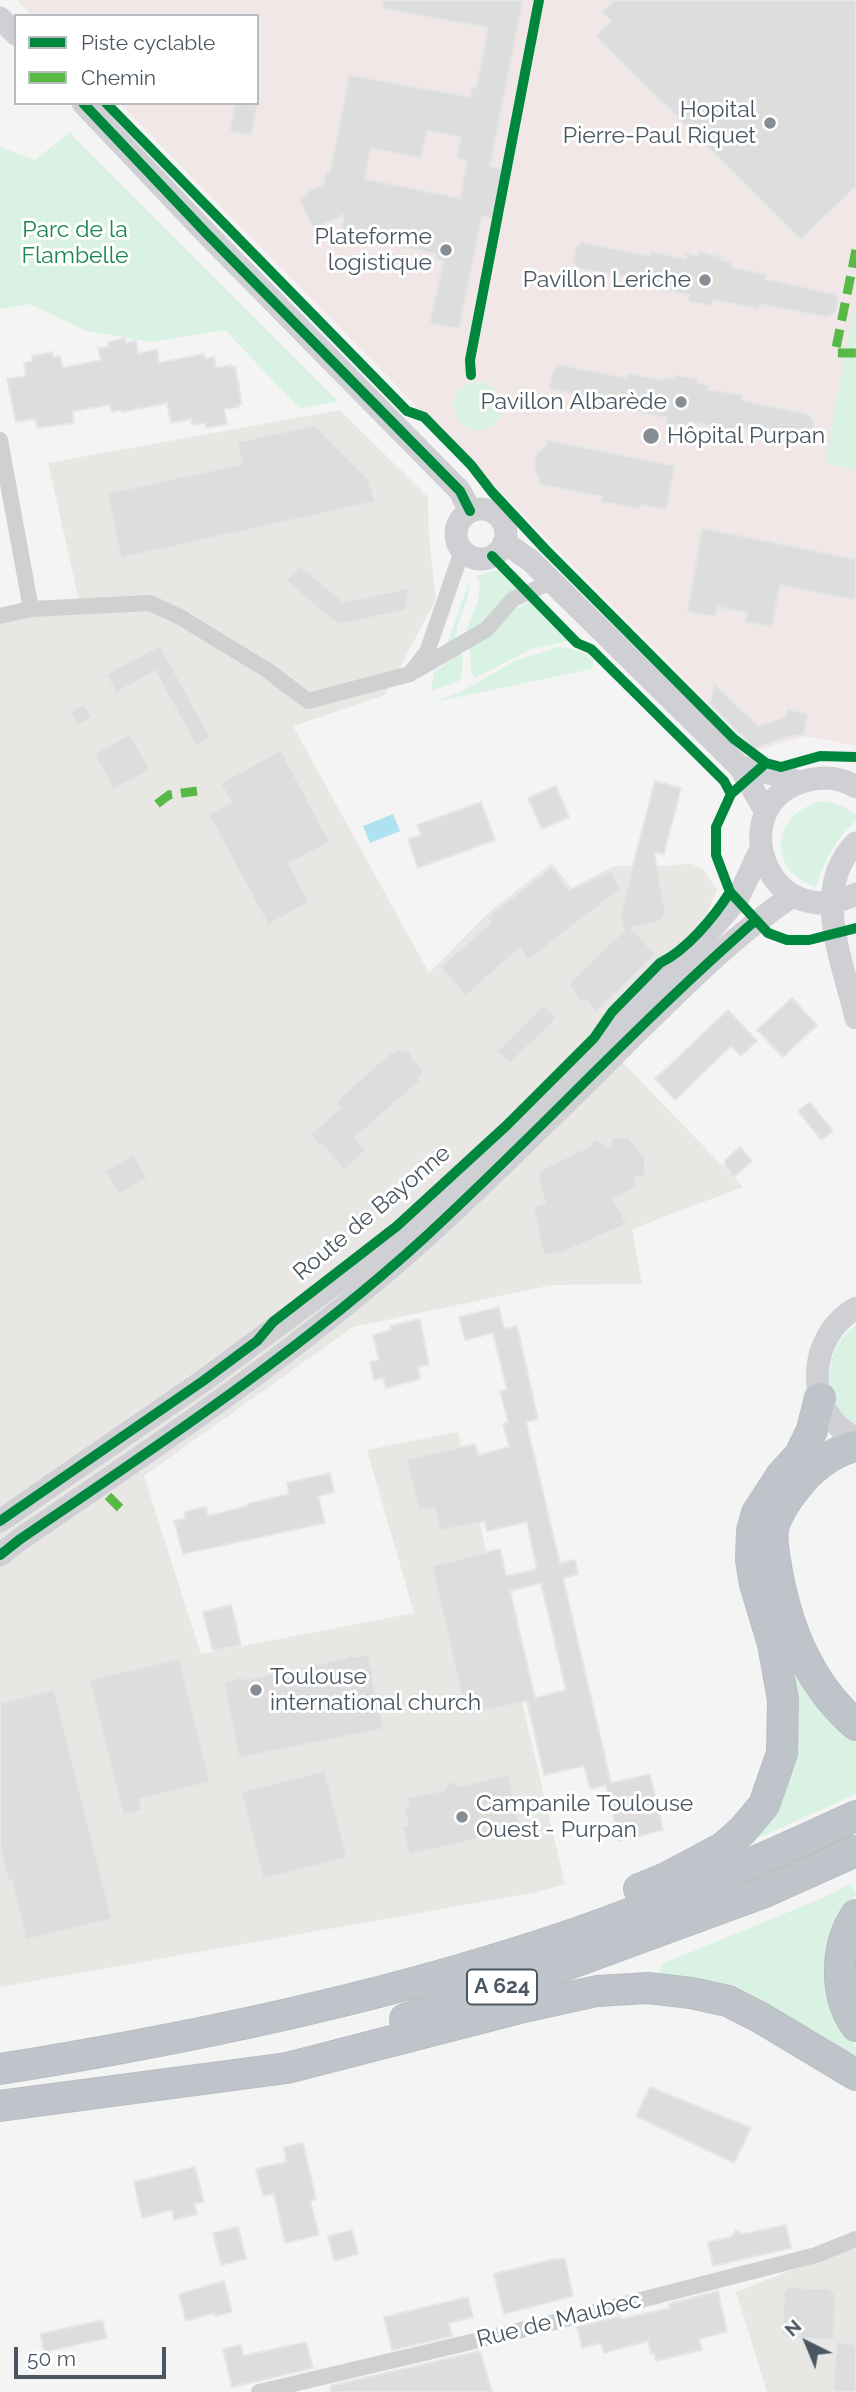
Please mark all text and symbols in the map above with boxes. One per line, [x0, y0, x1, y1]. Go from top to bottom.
legend [14, 14, 259, 105]
text: Piste cyclable [81, 30, 215, 55]
text: Chemin [81, 65, 156, 90]
place label: Hopital Pierre-Paul Riquet [563, 96, 756, 150]
marker: Hopital Pierre-Paul Riquet [762, 115, 778, 131]
park label: Parc de la Flambelle [21, 216, 129, 270]
place label: Plateforme logistique [315, 223, 432, 277]
marker: Plateforme logistique [438, 242, 454, 258]
place label: Pavillon Leriche [523, 266, 691, 294]
marker: Pavillon Leriche [697, 272, 713, 288]
place label: Pavillon Albarède [480, 388, 667, 416]
marker: Pavillon Albarède [673, 394, 689, 410]
place label: Hôpital Purpan [667, 422, 825, 450]
marker: Hôpital Purpan [641, 426, 661, 446]
street label: Route de Bayonne [288, 1139, 456, 1287]
place label: Toulouse international church [270, 1663, 481, 1717]
marker: Toulouse international church [248, 1682, 264, 1698]
place label: Campanile Toulouse Ouest - Purpan [476, 1790, 693, 1844]
marker: Campanile Toulouse Ouest - Purpan [454, 1809, 470, 1825]
road number: A 624 [467, 1969, 537, 2004]
street label: Rue de Maubec [474, 2286, 644, 2354]
north arrow [772, 2308, 842, 2378]
text: N [780, 2315, 805, 2341]
scale bar [18, 2332, 170, 2376]
text: 50 m [27, 2346, 76, 2371]

